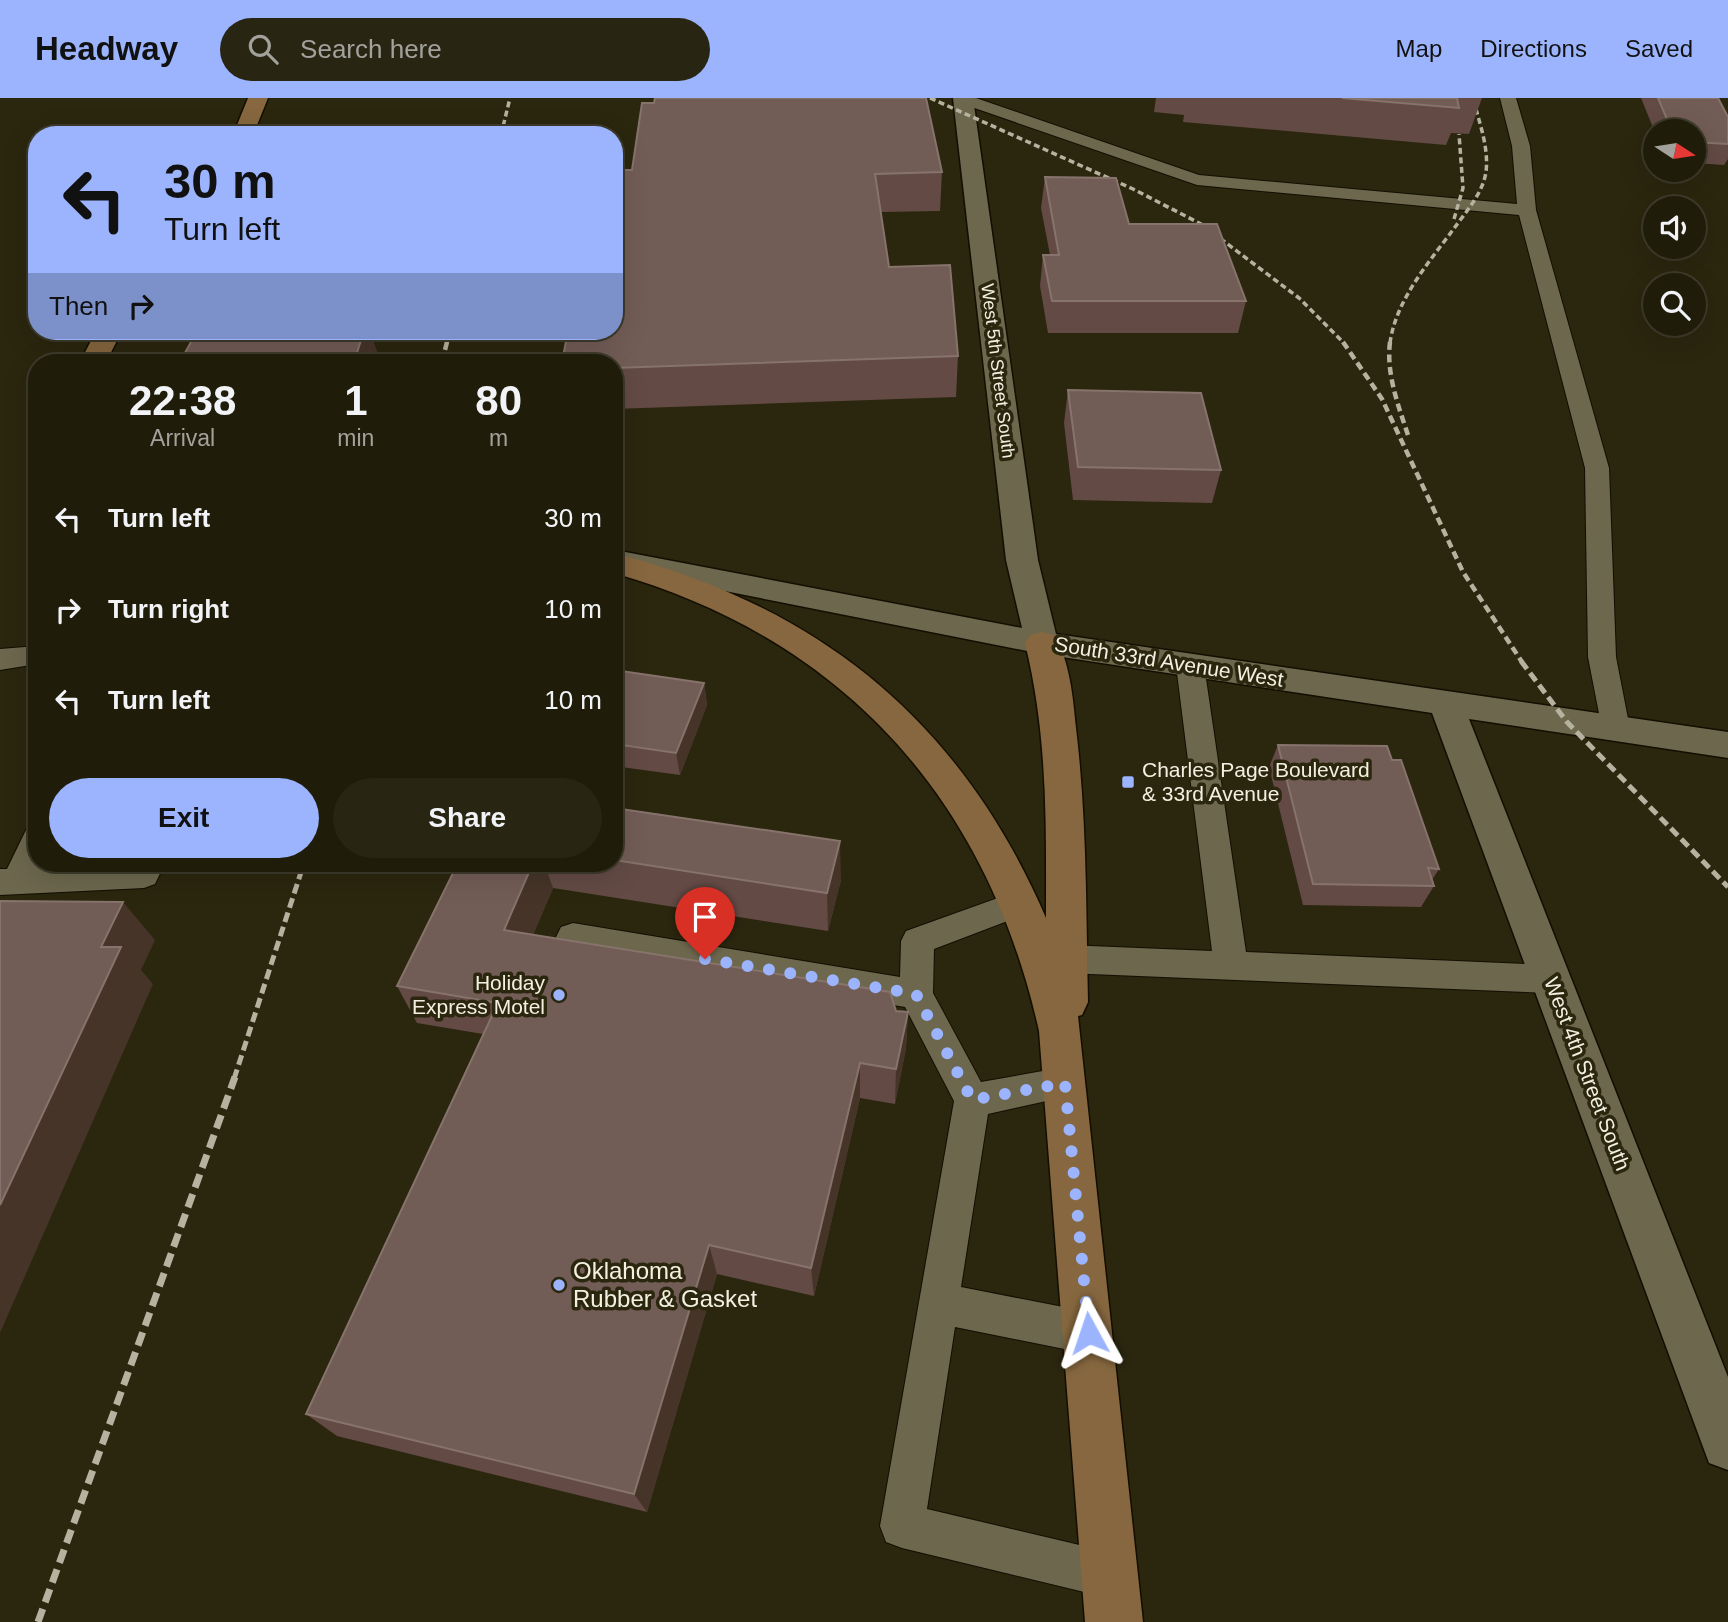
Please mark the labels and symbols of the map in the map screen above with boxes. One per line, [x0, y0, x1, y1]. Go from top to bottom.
north arrow [1643, 119, 1706, 182]
street label: West 5th Street South [977, 283, 1019, 459]
street label: South 33rd Avenue West [1053, 632, 1285, 691]
place label: Charles Page Boulevard & 33rd Avenue [1142, 758, 1370, 805]
marker: Charles Page Boulevard & 33rd Avenue [1120, 774, 1136, 790]
pin [675, 887, 735, 959]
place label: Holiday Express Motel [412, 971, 545, 1018]
street label: West 4th Street South [1540, 974, 1635, 1174]
marker: Holiday Express Motel [551, 987, 567, 1003]
place label: Oklahoma Rubber & Gasket [573, 1257, 757, 1312]
marker: Oklahoma Rubber & Gasket [551, 1277, 567, 1293]
position arrow [1052, 1296, 1126, 1370]

